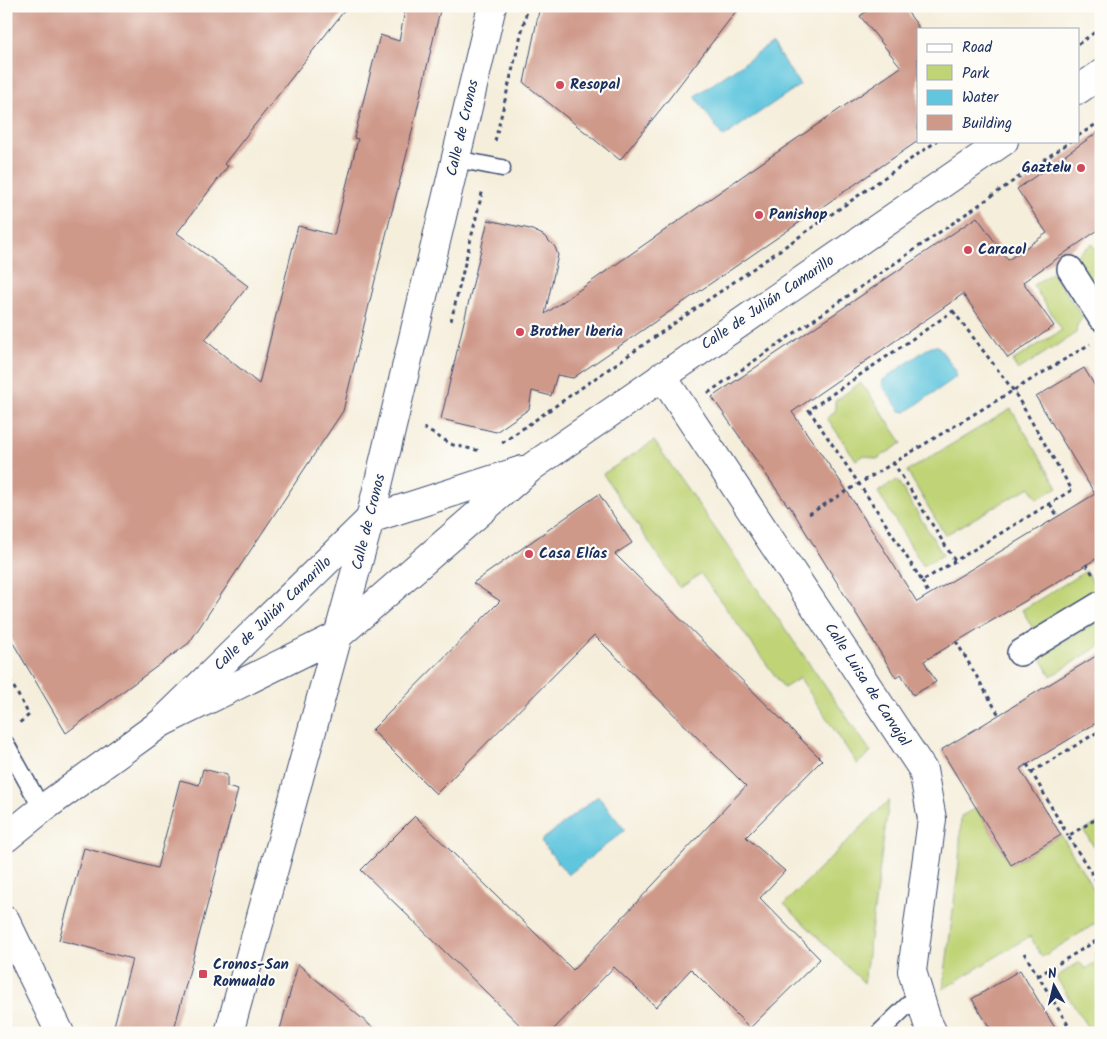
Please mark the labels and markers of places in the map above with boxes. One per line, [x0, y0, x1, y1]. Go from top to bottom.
place label: Resopal [570, 73, 620, 97]
marker: Resopal [554, 79, 566, 91]
place label: Gaztelu [1022, 156, 1072, 180]
marker: Gaztelu [1075, 162, 1087, 174]
place label: Panishop [769, 203, 827, 227]
marker: Panishop [753, 209, 765, 221]
place label: Caracol [978, 238, 1026, 262]
marker: Caracol [962, 244, 974, 256]
place label: Brother Iberia [530, 320, 623, 344]
marker: Brother Iberia [514, 326, 526, 338]
place label: Casa Elías [539, 542, 607, 566]
marker: Casa Elías [523, 548, 535, 560]
place label: Cronos-San Romualdo [213, 953, 289, 994]
marker: Cronos-San Romualdo [197, 968, 209, 980]

